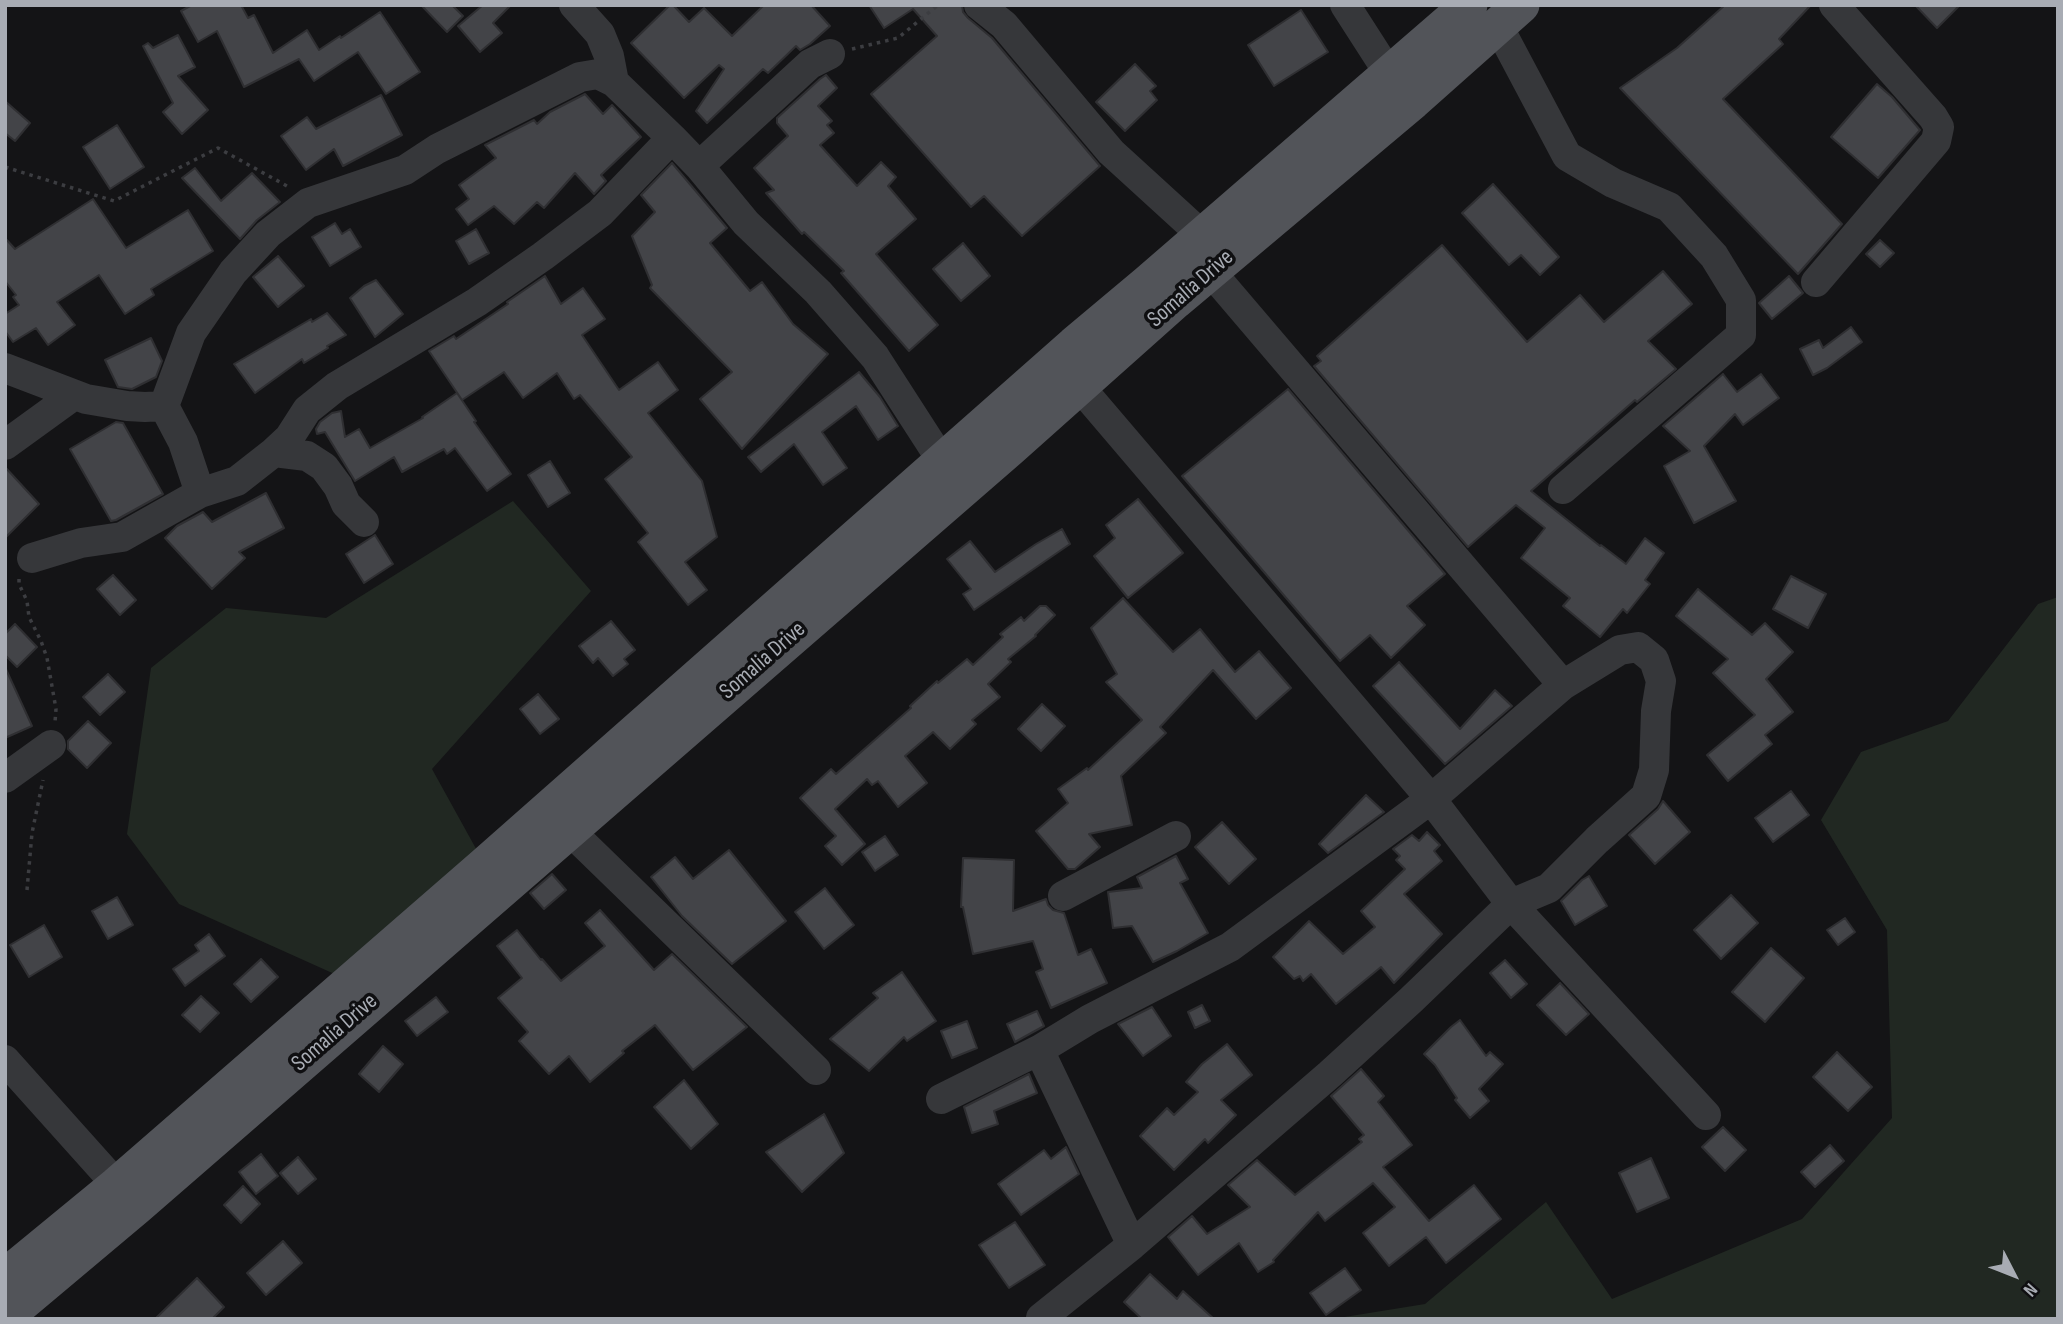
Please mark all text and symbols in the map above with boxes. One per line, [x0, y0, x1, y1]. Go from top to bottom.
street label: Somalia Drive [1142, 244, 1240, 334]
street label: Somalia Drive [714, 616, 812, 706]
street label: Somalia Drive [286, 988, 384, 1078]
north arrow [1979, 1240, 2049, 1310]
text: N [2018, 1278, 2042, 1301]

